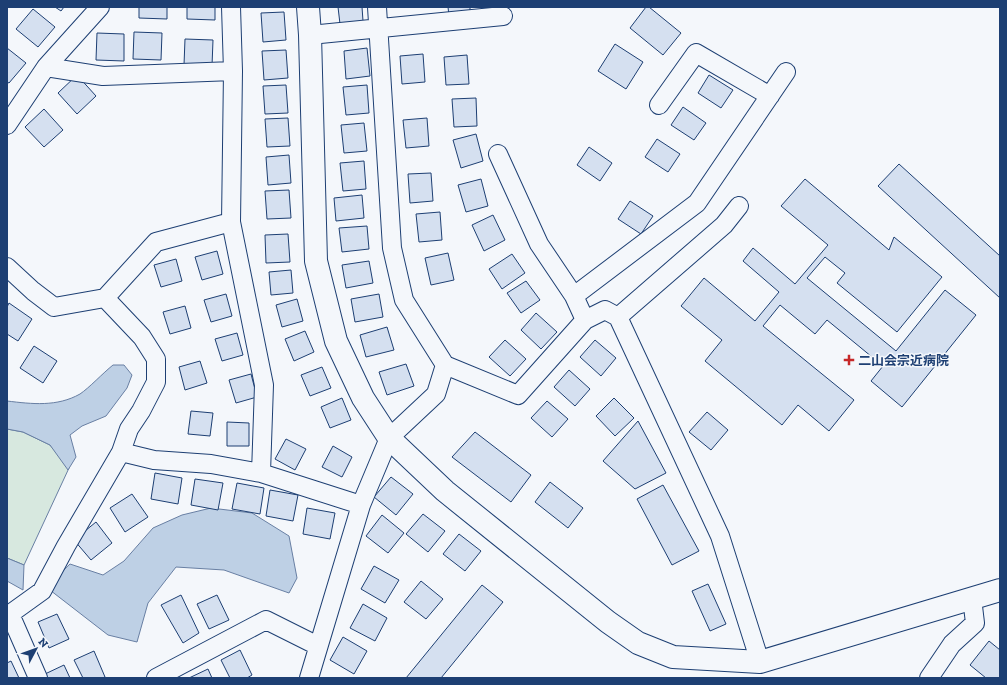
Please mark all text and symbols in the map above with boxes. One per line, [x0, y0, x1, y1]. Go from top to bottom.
place label: 二山会宗近病院 [858, 353, 949, 368]
marker: 二山会宗近病院 [843, 354, 855, 366]
north arrow [16, 629, 56, 669]
text: N [36, 635, 51, 651]

